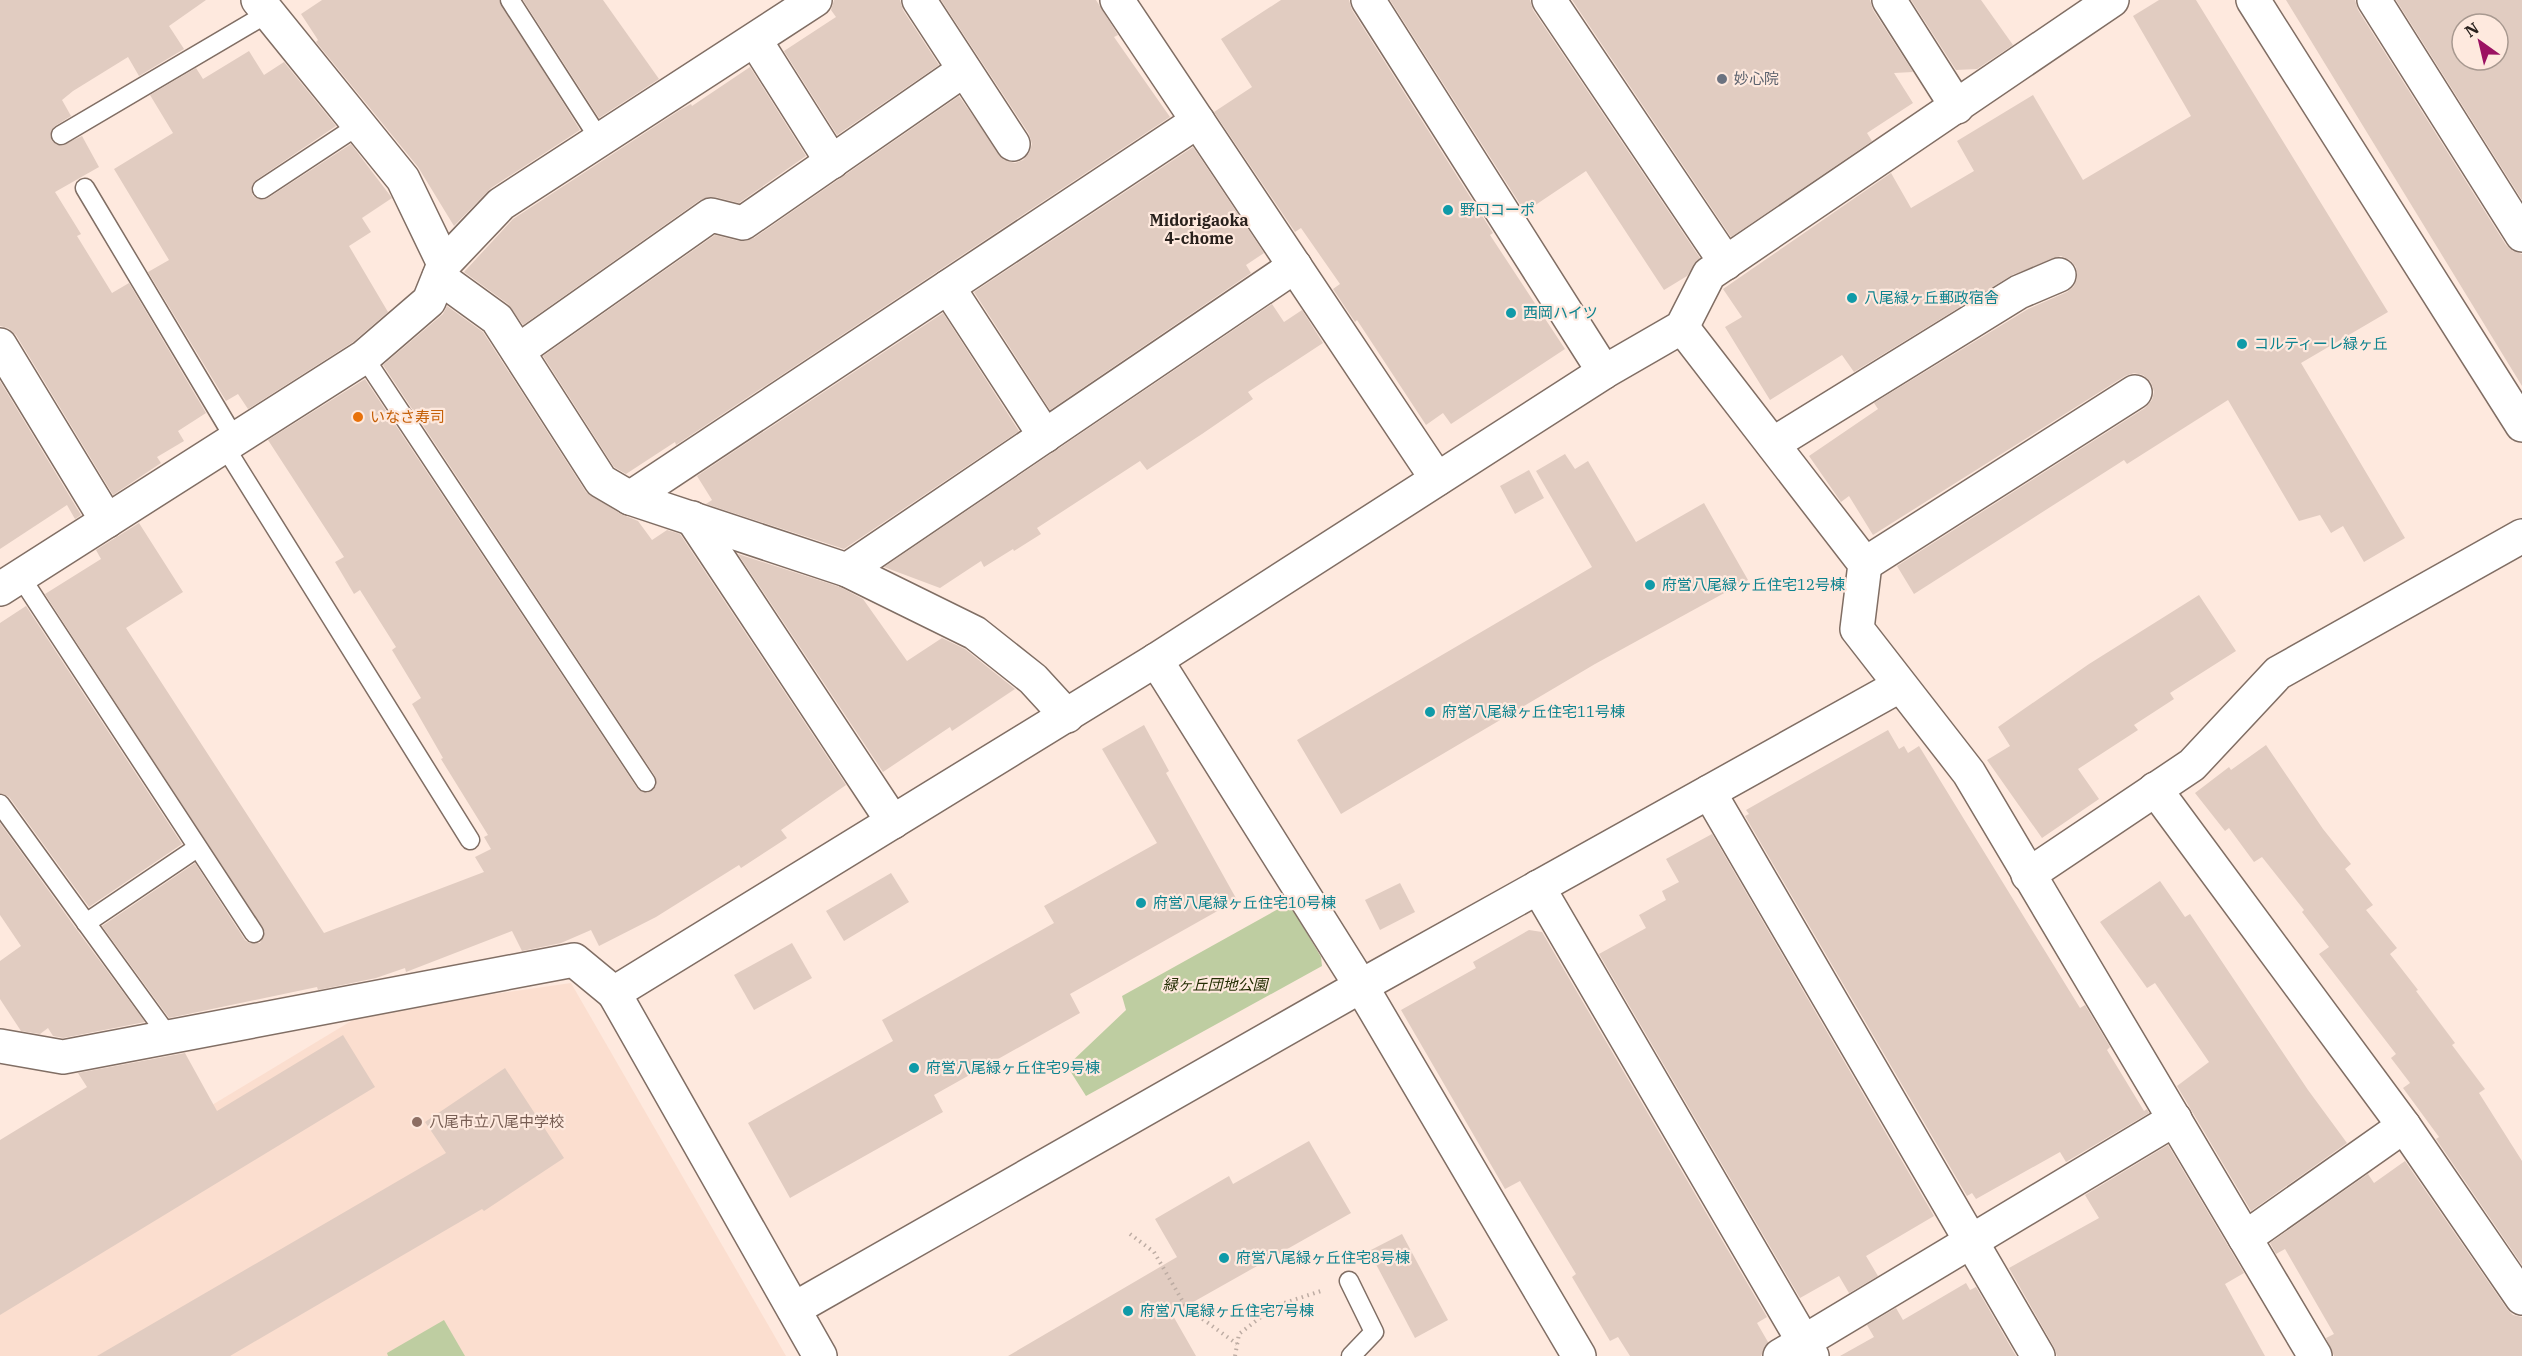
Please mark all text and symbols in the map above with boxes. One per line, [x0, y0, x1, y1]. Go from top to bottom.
north arrow [2450, 12, 2510, 72]
text: N [2461, 18, 2482, 41]
place label: 妙心院 [1734, 69, 1779, 88]
marker: 妙心院 [1715, 72, 1729, 86]
place label: 野口コーポ [1460, 200, 1535, 219]
marker: 野口コーポ [1441, 203, 1455, 217]
district label: Midorigaoka 4-chome [1149, 210, 1249, 248]
place label: 八尾緑ヶ丘郵政宿舎 [1864, 288, 1999, 307]
marker: 八尾緑ヶ丘郵政宿舎 [1845, 291, 1859, 305]
place label: 西岡ハイツ [1523, 303, 1598, 322]
marker: 西岡ハイツ [1504, 306, 1518, 320]
place label: コルティーレ緑ヶ丘 [2254, 334, 2388, 353]
marker: コルティーレ緑ヶ丘 [2235, 337, 2249, 351]
place label: いなさ寿司 [370, 407, 445, 426]
marker: いなさ寿司 [351, 410, 365, 424]
place label: 府営八尾緑ヶ丘住宅12号棟 [1662, 575, 1845, 594]
marker: 府営八尾緑ヶ丘住宅12号棟 [1643, 578, 1657, 592]
place label: 府営八尾緑ヶ丘住宅11号棟 [1442, 702, 1625, 721]
marker: 府営八尾緑ヶ丘住宅11号棟 [1423, 705, 1437, 719]
place label: 府営八尾緑ヶ丘住宅10号棟 [1153, 893, 1336, 912]
marker: 府営八尾緑ヶ丘住宅10号棟 [1134, 896, 1148, 910]
park label: 緑ヶ丘団地公園 [1162, 975, 1269, 994]
place label: 府営八尾緑ヶ丘住宅9号棟 [926, 1058, 1100, 1077]
marker: 府営八尾緑ヶ丘住宅9号棟 [907, 1061, 921, 1075]
place label: 八尾市立八尾中学校 [429, 1112, 564, 1131]
marker: 八尾市立八尾中学校 [410, 1115, 424, 1129]
place label: 府営八尾緑ヶ丘住宅8号棟 [1236, 1248, 1410, 1267]
marker: 府営八尾緑ヶ丘住宅8号棟 [1217, 1251, 1231, 1265]
place label: 府営八尾緑ヶ丘住宅7号棟 [1140, 1301, 1314, 1320]
marker: 府営八尾緑ヶ丘住宅7号棟 [1121, 1304, 1135, 1318]

